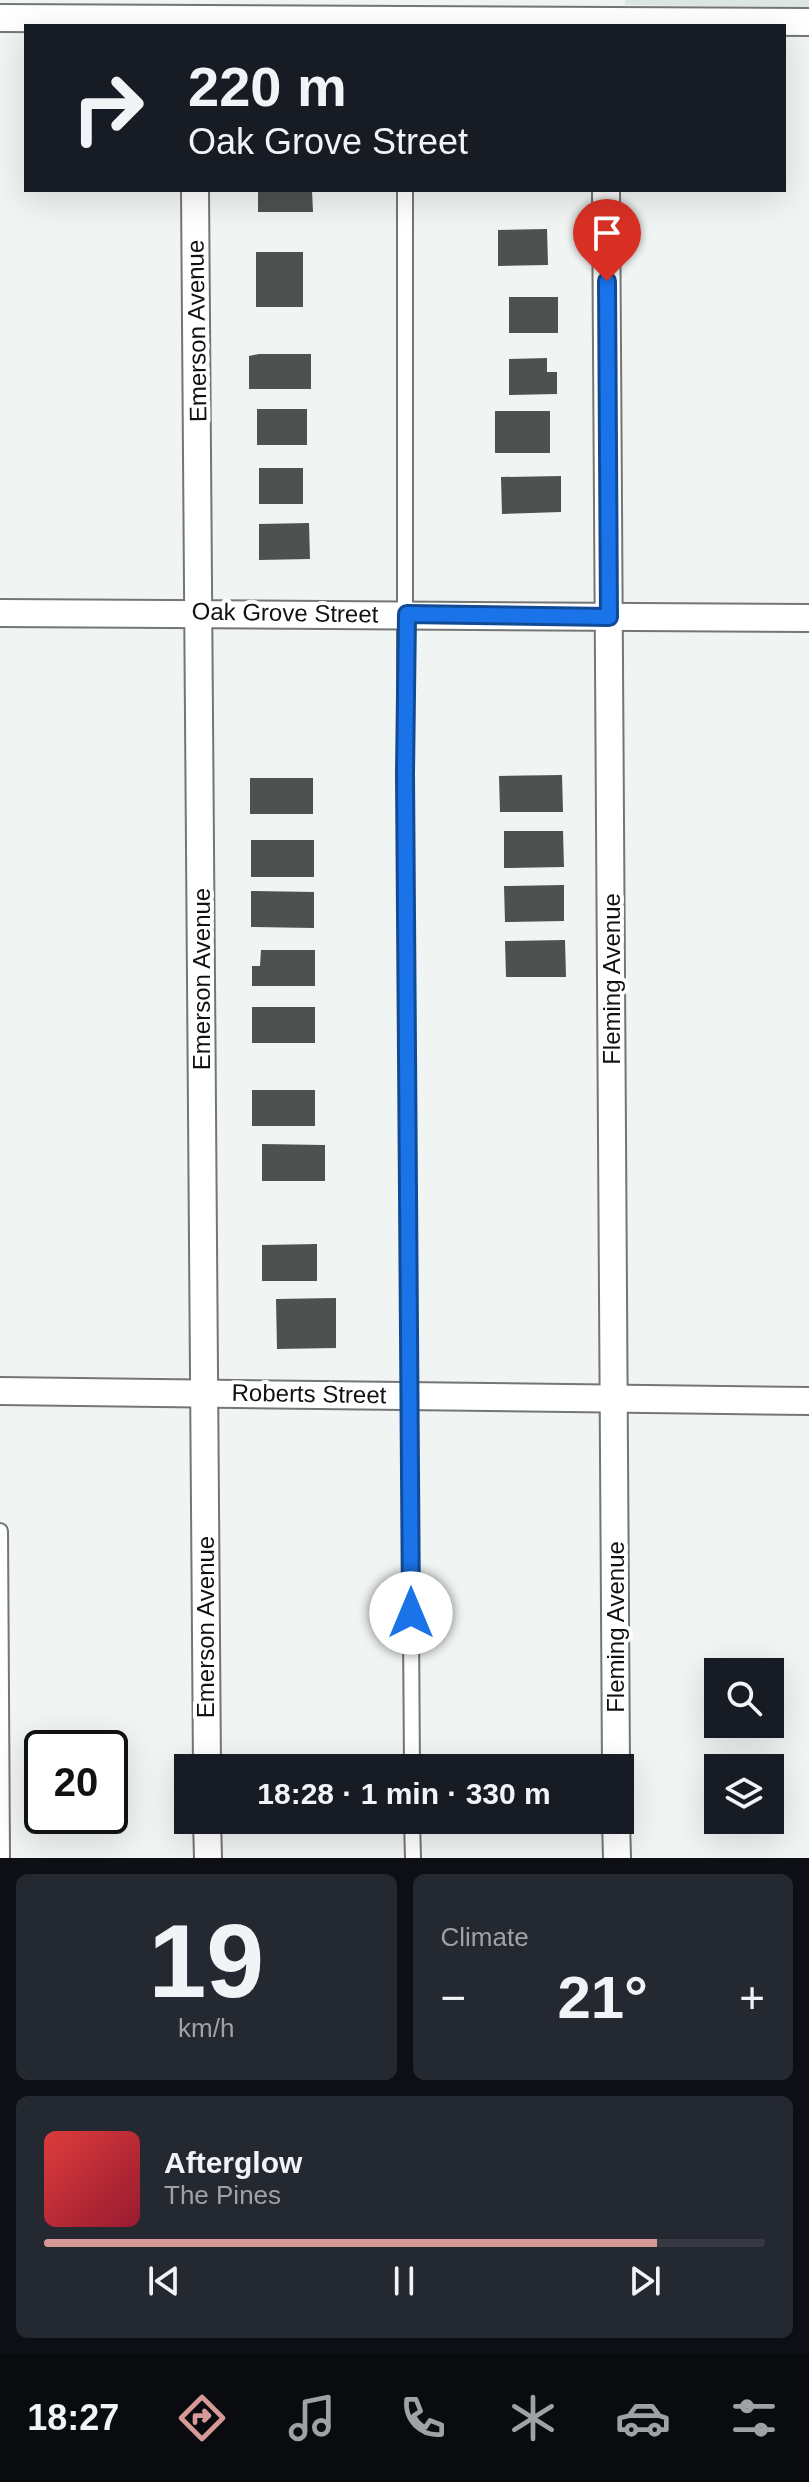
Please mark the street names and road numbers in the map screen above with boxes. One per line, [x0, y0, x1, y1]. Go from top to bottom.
street label: Emerson Avenue [181, 240, 212, 422]
street label: Oak Grove Street [191, 597, 379, 628]
street label: Emerson Avenue [188, 888, 215, 1070]
street label: Fleming Avenue [598, 893, 625, 1065]
street label: Roberts Street [231, 1379, 387, 1408]
street label: Emerson Avenue [192, 1536, 219, 1718]
street label: Fleming Avenue [602, 1541, 629, 1713]

